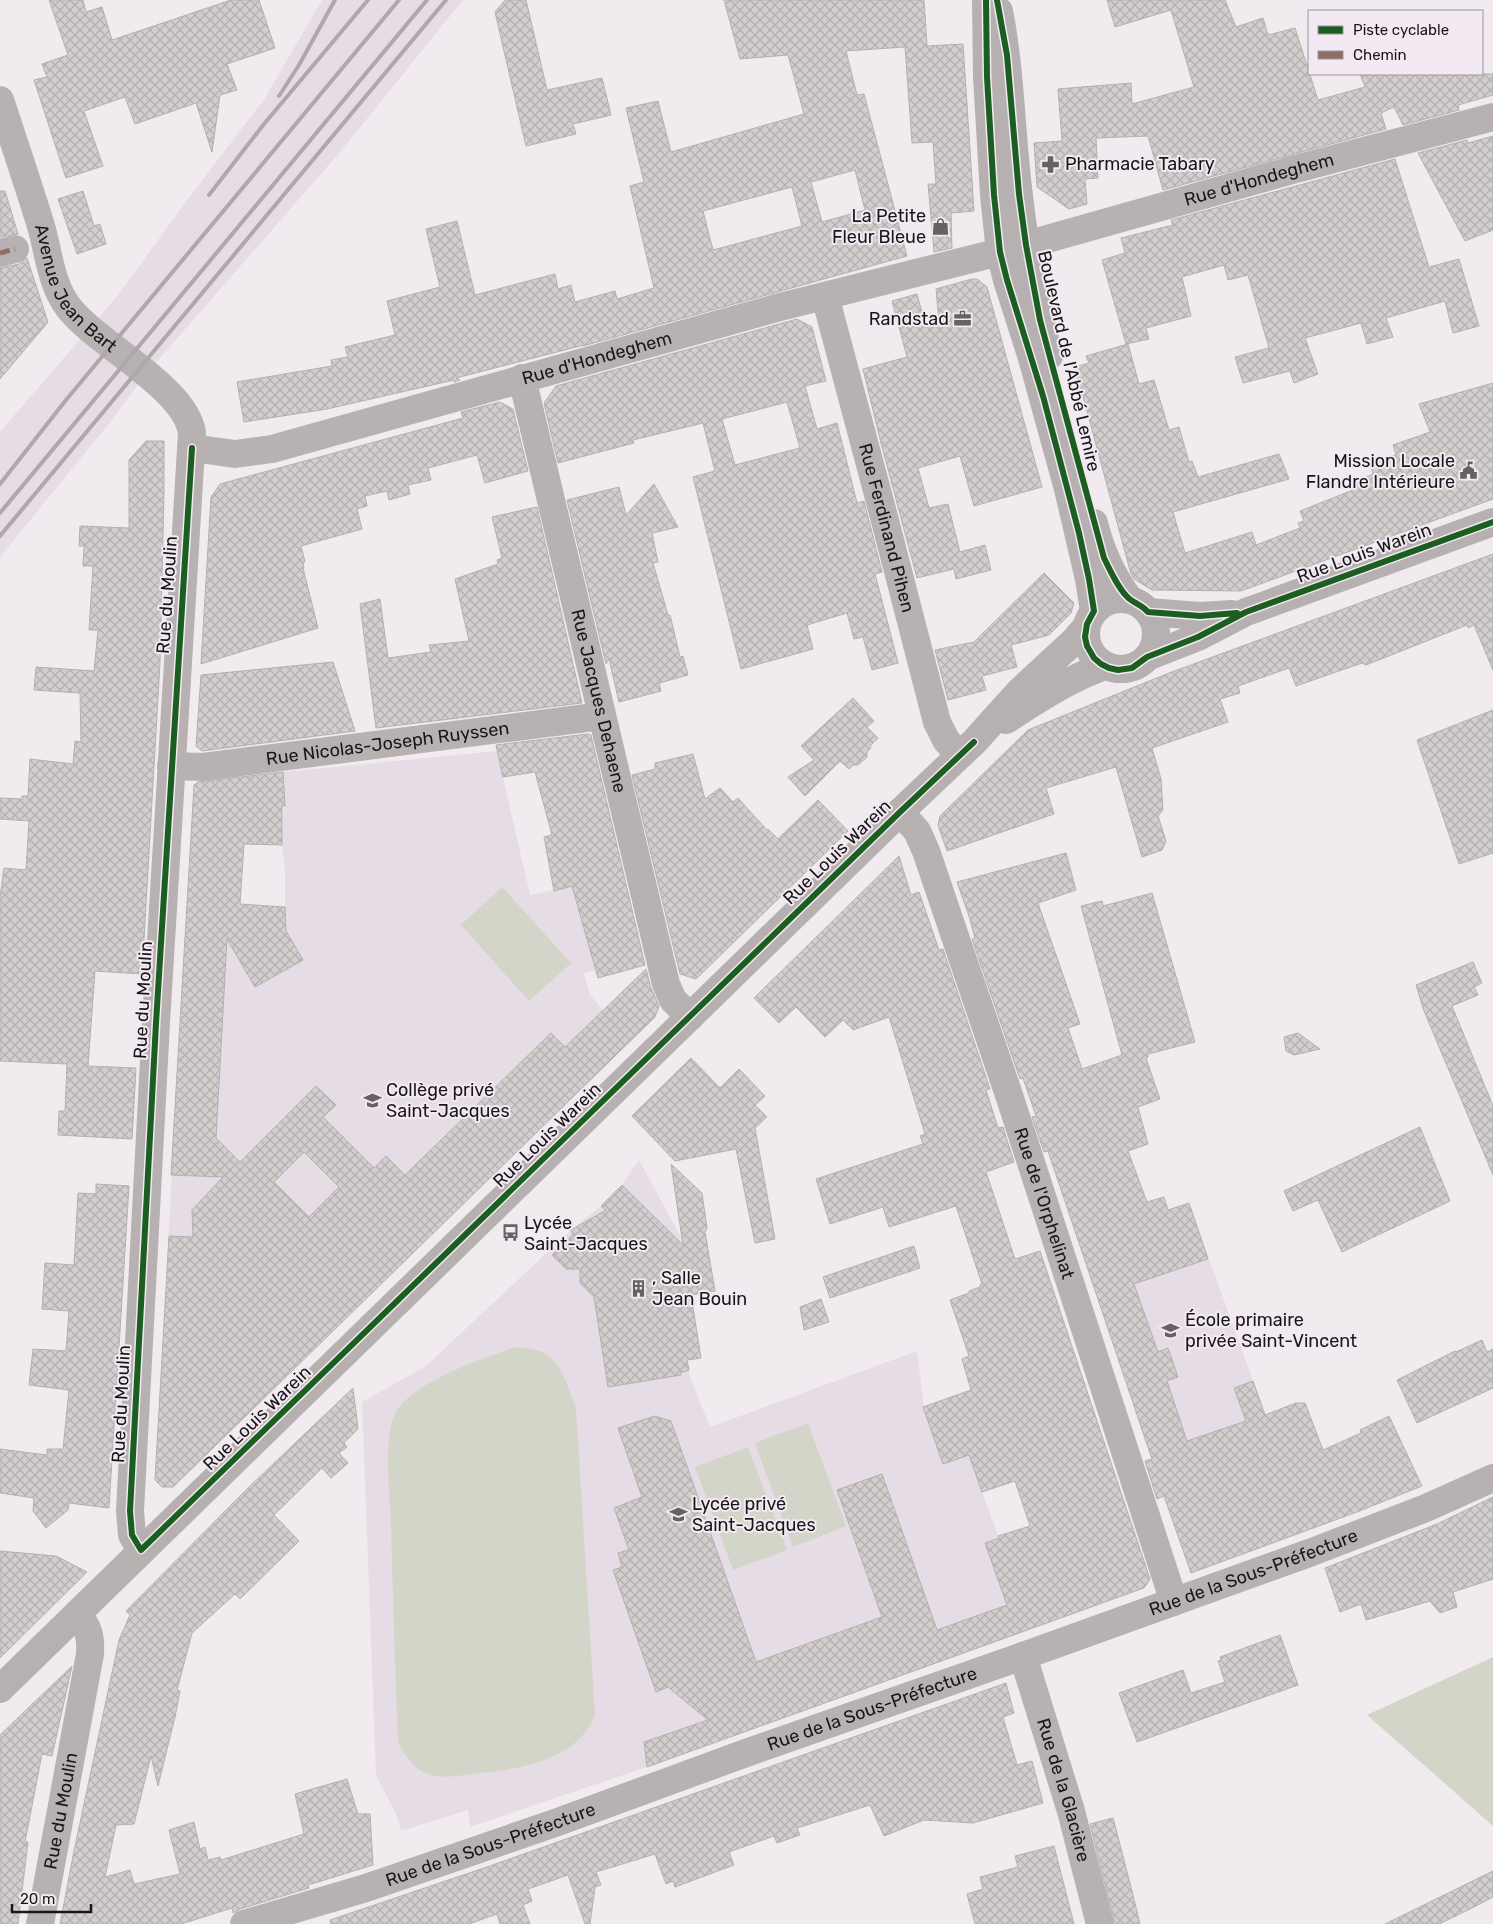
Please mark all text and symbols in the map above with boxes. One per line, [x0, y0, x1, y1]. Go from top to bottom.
legend [1308, 10, 1483, 75]
text: Piste cyclable [1353, 21, 1449, 39]
text: Chemin [1353, 46, 1407, 64]
street label: Rue d'Hondeghem [1182, 148, 1336, 211]
place label: Pharmacie Tabary [1065, 153, 1215, 175]
pharmacy icon: Pharmacie Tabary [1041, 154, 1061, 174]
place label: La Petite Fleur Bleue [832, 205, 926, 248]
shop icon: La Petite Fleur Bleue [930, 216, 950, 236]
street label: Avenue Jean Bart [30, 222, 121, 357]
street label: Boulevard de l'Abbé Lemire [1033, 248, 1105, 474]
place label: Randstad [869, 308, 949, 330]
office icon: Randstad [953, 309, 973, 329]
street label: Rue d'Hondeghem [519, 327, 674, 390]
street label: Rue Ferdinand Pihen [854, 441, 919, 615]
place label: Mission Locale Flandre Intérieure [1306, 450, 1455, 493]
public building icon: Mission Locale Flandre Intérieure [1459, 461, 1479, 481]
street label: Rue Louis Warein [1294, 518, 1434, 588]
street label: Rue du Moulin [152, 535, 182, 655]
street label: Rue Jacques Dehaene [566, 607, 631, 795]
street label: Rue Nicolas-Joseph Ruyssen [265, 717, 510, 770]
street label: Rue Louis Warein [778, 795, 896, 909]
street label: Rue du Moulin [129, 940, 157, 1060]
street label: Rue Louis Warein [488, 1078, 606, 1192]
place label: Collège privé Saint-Jacques [386, 1079, 510, 1122]
school or university icon: Collège privé Saint-Jacques [362, 1090, 382, 1110]
street label: Rue de l'Orphelinat [1009, 1125, 1079, 1282]
place label: Lycée Saint-Jacques [524, 1212, 648, 1255]
bus stop icon: Lycée Saint-Jacques [500, 1223, 520, 1243]
place label: , Salle Jean Bouin [652, 1267, 747, 1310]
building icon: , Salle Jean Bouin [628, 1278, 648, 1298]
place label: École primaire privée Saint-Vincent [1185, 1309, 1357, 1352]
school or university icon: École primaire privée Saint-Vincent [1161, 1320, 1181, 1340]
street label: Rue du Moulin [107, 1344, 135, 1464]
street label: Rue Louis Warein [198, 1361, 316, 1475]
place label: Lycée privé Saint-Jacques [692, 1493, 816, 1536]
school or university icon: Lycée privé Saint-Jacques [668, 1504, 688, 1524]
street label: Rue de la Sous-Préfecture [1146, 1524, 1361, 1621]
street label: Rue de la Sous-Préfecture [764, 1662, 980, 1756]
street label: Rue de la Glacière [1032, 1715, 1095, 1864]
street label: Rue du Moulin [39, 1751, 83, 1871]
street label: Rue de la Sous-Préfecture [383, 1798, 599, 1891]
scale bar [12, 1882, 91, 1914]
text: 20 m [20, 1890, 55, 1908]

